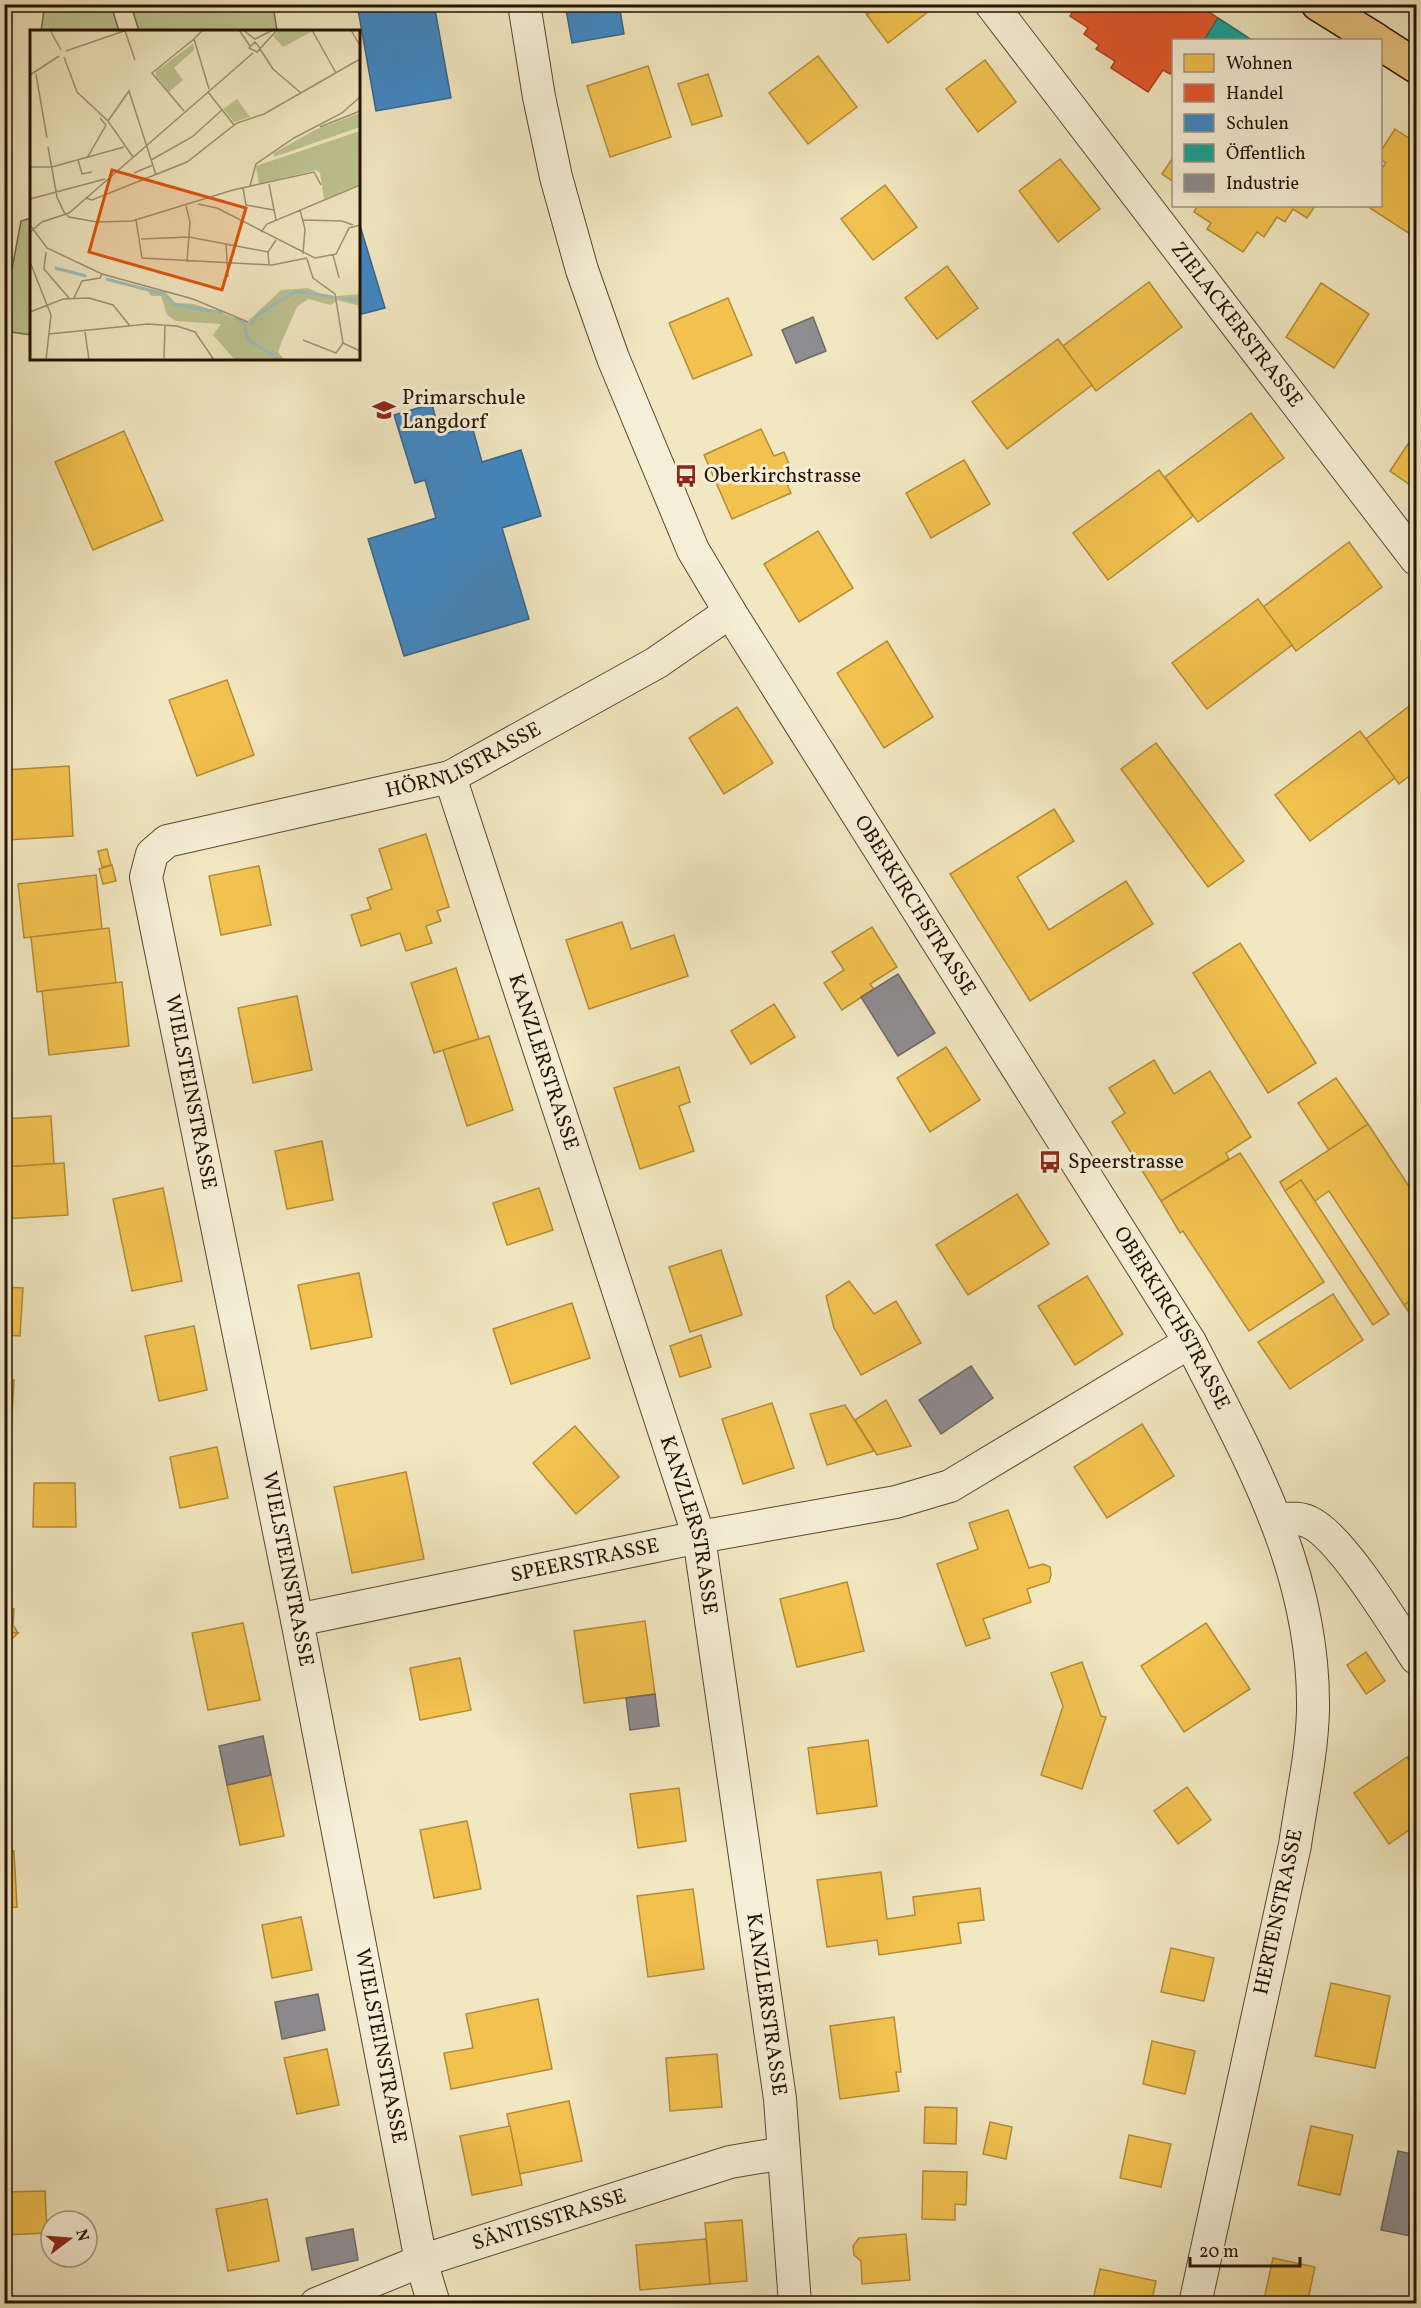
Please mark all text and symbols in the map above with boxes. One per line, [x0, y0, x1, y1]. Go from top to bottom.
inset map [30, 30, 360, 360]
legend [1172, 39, 1382, 207]
text: Wohnen [1226, 52, 1293, 77]
text: Handel [1226, 82, 1283, 107]
text: Schulen [1226, 112, 1289, 137]
text: Öffentlich [1226, 142, 1306, 167]
text: Industrie [1226, 172, 1299, 197]
street label: ZIELACKERSTRASSE [1164, 236, 1310, 414]
place label: Primarschule Langdorf [402, 384, 526, 437]
school or university icon: Primarschule Langdorf [371, 397, 397, 423]
place label: Oberkirchstrasse [704, 462, 861, 491]
bus stop icon: Oberkirchstrasse [673, 463, 699, 489]
street label: HÖRNLISTRASSE [383, 715, 546, 806]
street label: OBERKIRCHSTRASSE [847, 810, 983, 1001]
street label: KANZLERSTRASSE [501, 970, 586, 1154]
street label: WIELSTEINSTRASSE [157, 992, 223, 1192]
place label: Speerstrasse [1068, 1148, 1184, 1177]
bus stop icon: Speerstrasse [1037, 1149, 1063, 1175]
street label: OBERKIRCHSTRASSE [1106, 1221, 1237, 1415]
street label: KANZLERSTRASSE [652, 1432, 725, 1617]
street label: WIELSTEINSTRASSE [254, 1469, 320, 1669]
street label: SPEERSTRASSE [508, 1531, 662, 1590]
street label: HERTENSTRASSE [1247, 1826, 1311, 1998]
street label: KANZLERSTRASSE [739, 1911, 794, 2098]
street label: WIELSTEINSTRASSE [347, 1946, 413, 2146]
street label: SÄNTISSTRASSE [468, 2182, 630, 2258]
north arrow [39, 2209, 99, 2269]
text: N [69, 2227, 94, 2244]
scale bar [1190, 2230, 1300, 2268]
text: 20 m [1199, 2240, 1239, 2265]

